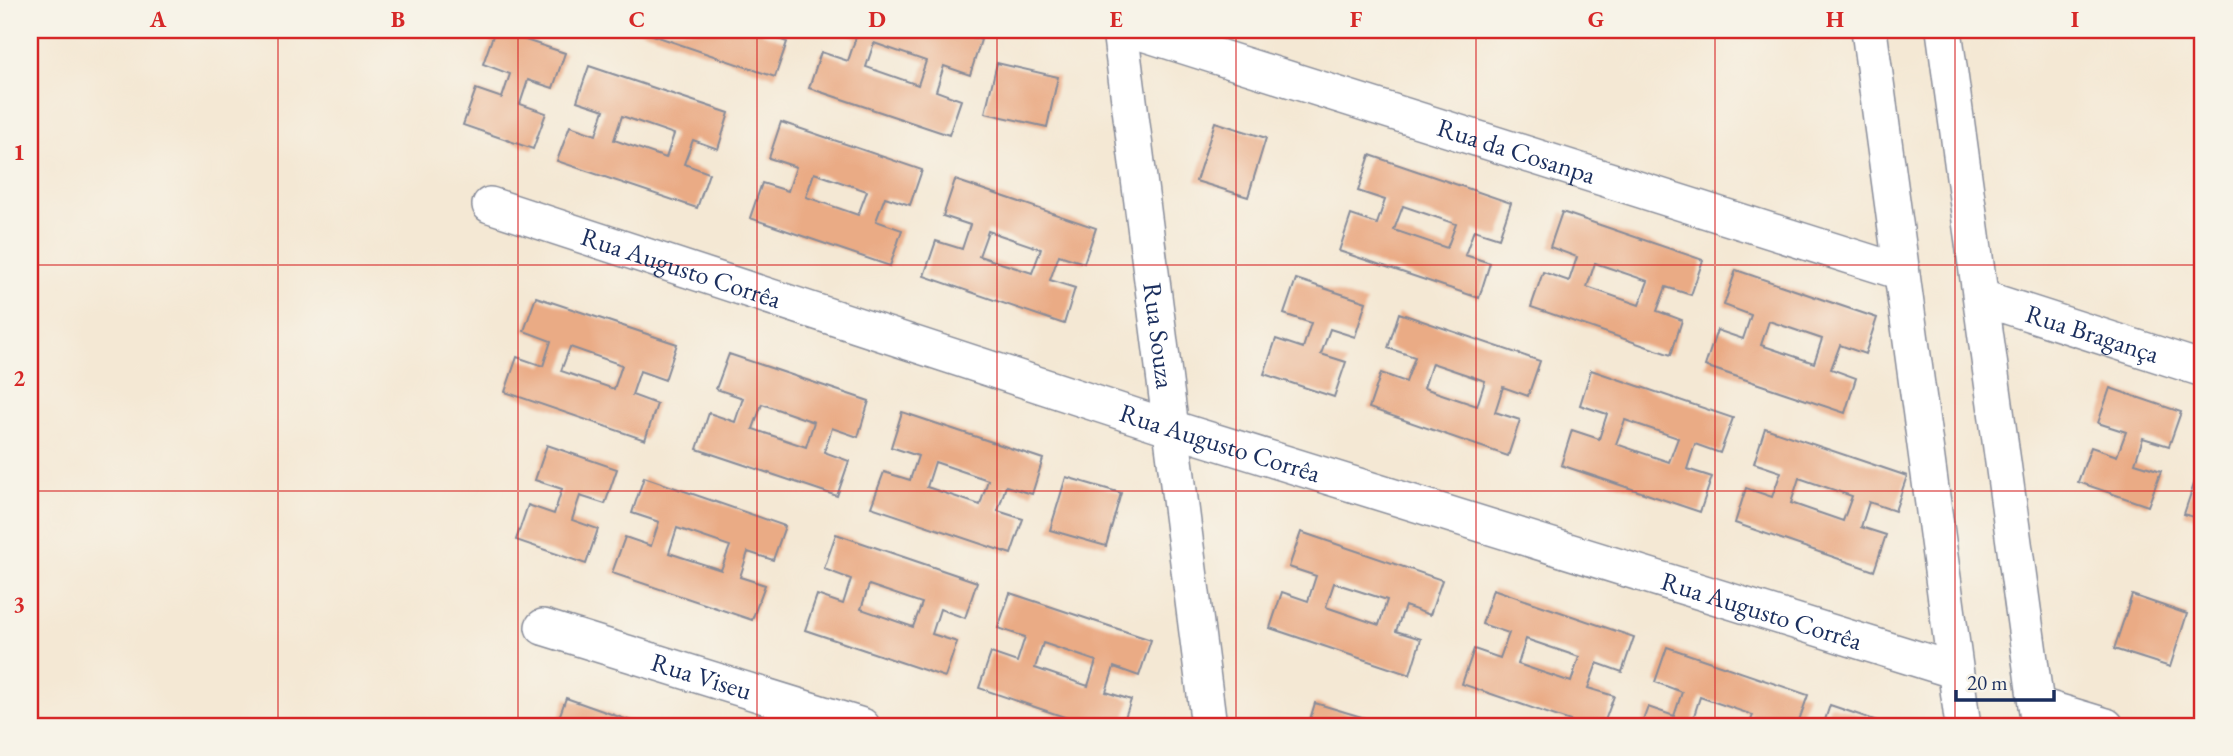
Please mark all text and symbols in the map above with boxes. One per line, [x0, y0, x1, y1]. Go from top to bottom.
text: A [149, 4, 167, 34]
text: B [391, 4, 405, 34]
text: C [629, 4, 645, 34]
text: D [868, 4, 886, 34]
text: E [1109, 4, 1123, 34]
text: F [1350, 4, 1363, 34]
text: G [1588, 4, 1604, 34]
text: H [1826, 4, 1844, 34]
text: I [2071, 4, 2079, 34]
street label: Rua da Cosanpa [1433, 110, 1600, 192]
text: 1 [13, 137, 25, 167]
street label: Rua Augusto Corrêa [577, 219, 786, 316]
street label: Rua Souza [1135, 280, 1183, 391]
street label: Rua Bragança [2021, 296, 2164, 371]
text: 2 [13, 363, 25, 393]
street label: Rua Augusto Corrêa [1116, 395, 1325, 490]
street label: Rua Augusto Corrêa [1657, 564, 1867, 658]
text: 3 [13, 589, 25, 619]
street label: Rua Viseu [647, 645, 756, 708]
scale bar [1956, 658, 2054, 702]
text: 20 m [1967, 669, 2008, 696]

